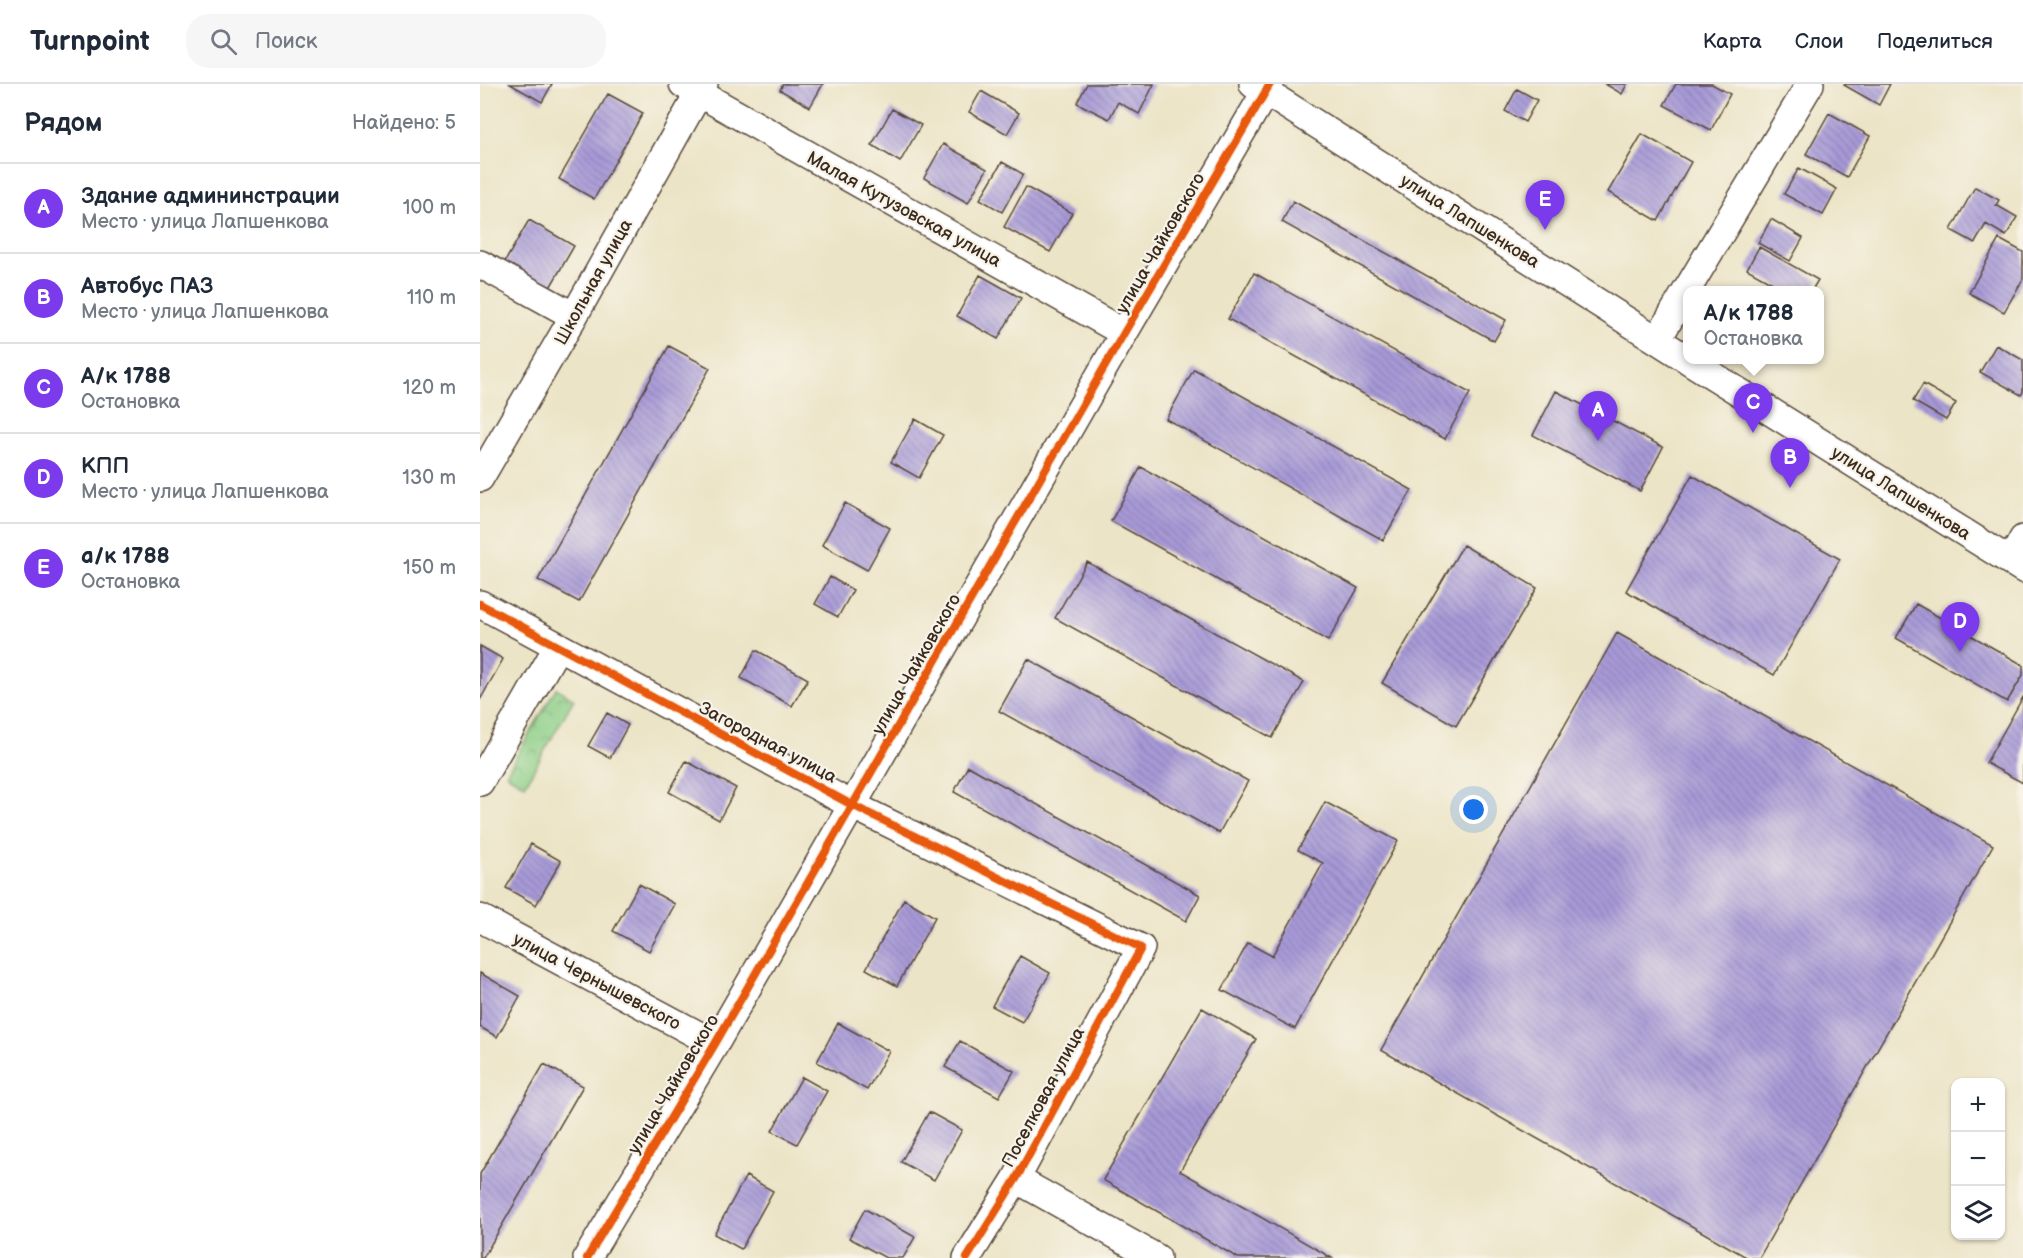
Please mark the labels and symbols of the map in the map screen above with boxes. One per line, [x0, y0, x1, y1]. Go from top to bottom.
street label: Малая Кутузовская улица [803, 147, 1005, 272]
street label: улица Чайковского [1112, 169, 1209, 317]
street label: улица Лапшенкова [1396, 170, 1543, 273]
pin: E [1526, 180, 1564, 230]
street label: Школьная улица [550, 215, 637, 349]
pin: C [1734, 384, 1772, 433]
pin: A [1578, 392, 1618, 441]
pin: B [1770, 438, 1810, 488]
street label: улица Лапшенкова [1827, 442, 1974, 545]
street label: улица Чайковского [868, 590, 965, 738]
pin: D [1940, 602, 1980, 652]
street label: Загородная улица [695, 697, 840, 788]
your location [1459, 795, 1488, 824]
street label: улица Чернышевского [509, 928, 684, 1035]
street label: улица Чайковского [623, 1011, 723, 1158]
street label: Поселковая улица [998, 1023, 1089, 1171]

